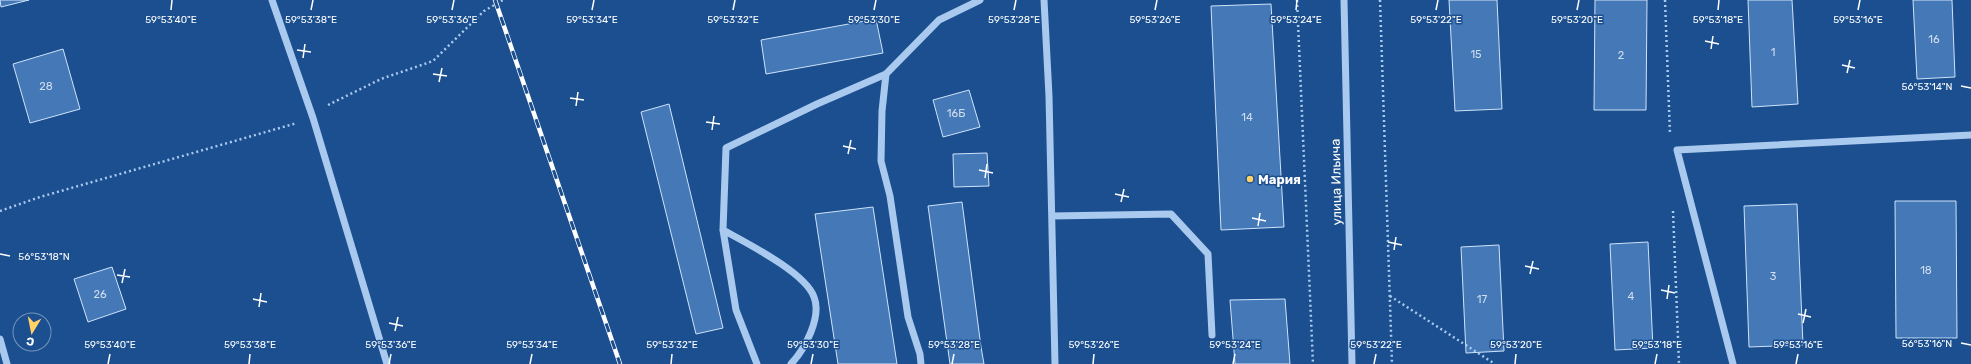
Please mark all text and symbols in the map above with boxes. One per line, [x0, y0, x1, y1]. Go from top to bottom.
text: 59°53'40"E [145, 14, 197, 26]
text: 59°53'38"E [285, 14, 337, 26]
text: 59°53'36"E [426, 14, 478, 26]
text: 59°53'34"E [566, 14, 618, 26]
text: 59°53'32"E [707, 14, 759, 26]
text: 59°53'30"E [848, 14, 900, 26]
text: 59°53'28"E [988, 14, 1040, 26]
text: 59°53'26"E [1129, 14, 1181, 26]
text: 59°53'24"E [1270, 14, 1322, 26]
text: 59°53'22"E [1410, 14, 1462, 26]
text: 59°53'20"E [1551, 14, 1603, 26]
text: 59°53'18"E [1693, 14, 1743, 26]
text: 59°53'16"E [1833, 14, 1883, 26]
house number: 16 [1928, 33, 1940, 46]
house number: 1 [1771, 46, 1775, 59]
house number: 15 [1470, 48, 1482, 61]
house number: 2 [1618, 49, 1624, 62]
house number: 28 [39, 80, 53, 93]
text: 56°53'14"N [1902, 81, 1953, 93]
house number: 16Б [947, 107, 965, 120]
house number: 14 [1241, 111, 1253, 124]
street label: улица Ильича [1328, 139, 1344, 225]
place label: Мария [1258, 172, 1301, 187]
marker: Мария [1245, 174, 1255, 184]
text: 56°53'18"N [18, 251, 70, 263]
house number: 18 [1920, 264, 1932, 277]
house number: 3 [1770, 270, 1777, 283]
house number: 26 [93, 288, 107, 301]
house number: 4 [1628, 290, 1635, 303]
house number: 17 [1477, 293, 1488, 306]
north arrow [12, 312, 52, 352]
text: С [25, 334, 35, 348]
text: 56°53'16"N [1902, 338, 1952, 350]
text: 59°53'40"E [84, 339, 136, 351]
text: 59°53'38"E [224, 339, 276, 351]
text: 59°53'36"E [365, 339, 417, 351]
text: 59°53'34"E [506, 339, 558, 351]
text: 59°53'32"E [646, 339, 698, 351]
text: 59°53'30"E [787, 339, 839, 351]
text: 59°53'28"E [928, 339, 980, 351]
text: 59°53'26"E [1068, 339, 1120, 351]
text: 59°53'24"E [1209, 339, 1261, 351]
text: 59°53'22"E [1350, 339, 1402, 351]
text: 59°53'20"E [1490, 339, 1542, 351]
text: 59°53'18"E [1632, 339, 1682, 351]
text: 59°53'16"E [1773, 339, 1823, 351]

